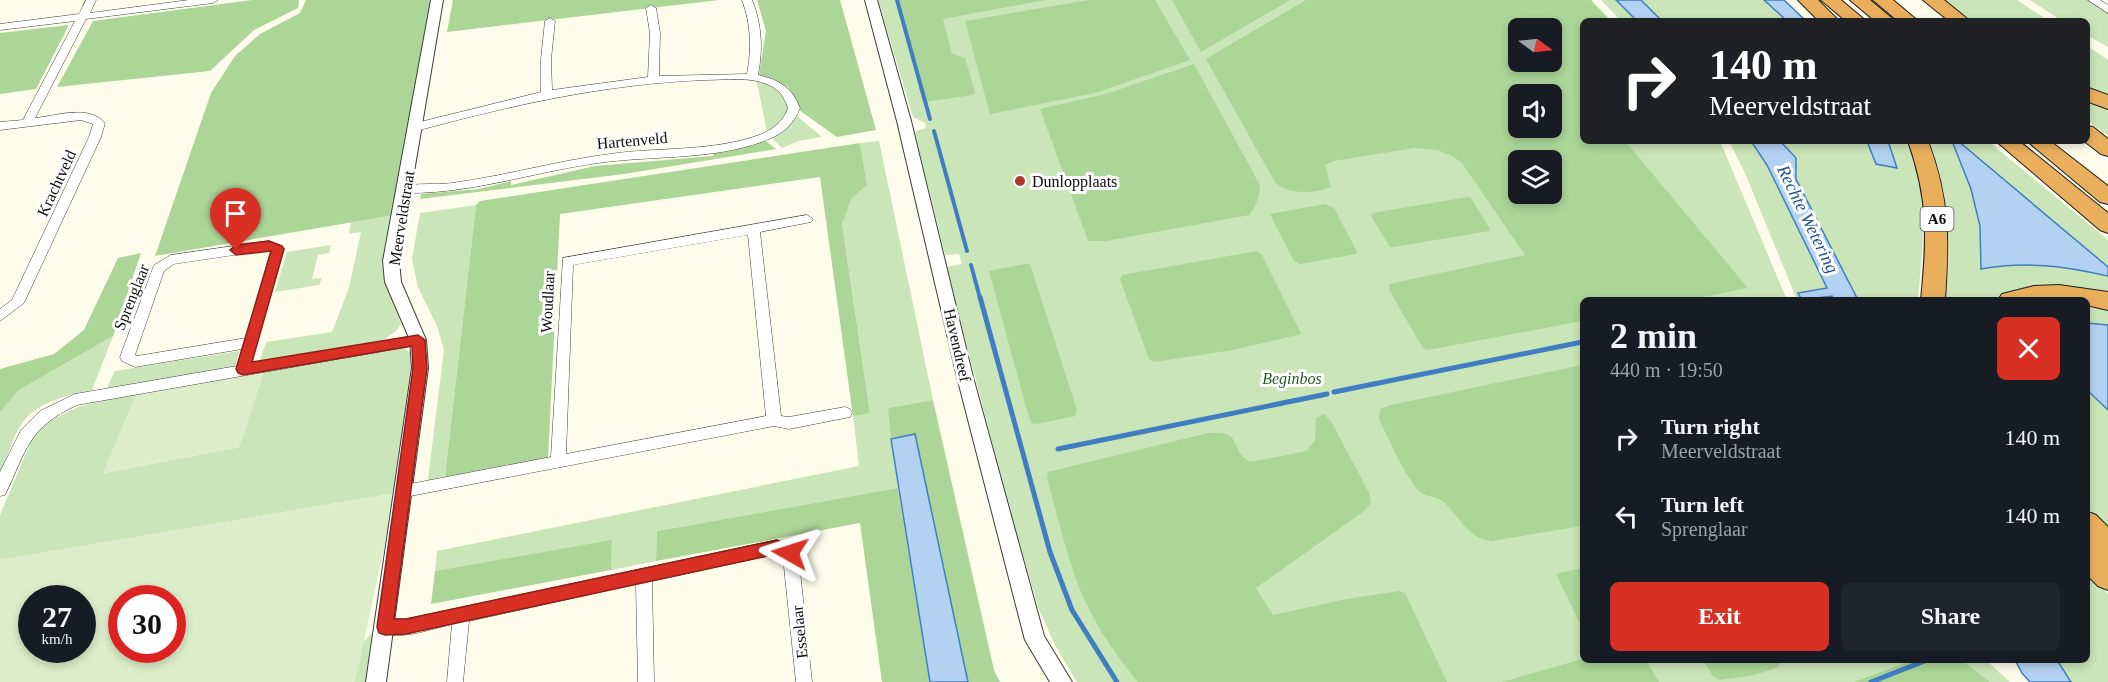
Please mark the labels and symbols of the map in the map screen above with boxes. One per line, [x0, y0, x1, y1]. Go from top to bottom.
north arrow [1508, 18, 1562, 72]
street label: Hartenveld [596, 129, 668, 152]
street label: Krachtveld [34, 147, 79, 219]
water label: Rechte Wetering [1773, 161, 1843, 276]
street label: Meerveldstraat [386, 169, 417, 267]
place label: Dunlopplaats [1032, 173, 1117, 191]
marker: Dunlopplaats [1013, 174, 1027, 188]
pin [210, 188, 261, 250]
road number: A6 [1920, 207, 1954, 231]
street label: Sprenglaar [111, 261, 154, 333]
street label: Woudlaar [537, 270, 558, 333]
street label: Havendreef [941, 307, 974, 384]
park label: Beginbos [1262, 370, 1322, 388]
position arrow [758, 521, 822, 585]
speed limit sign: 30 [108, 585, 186, 663]
street label: Esselaar [788, 604, 811, 659]

